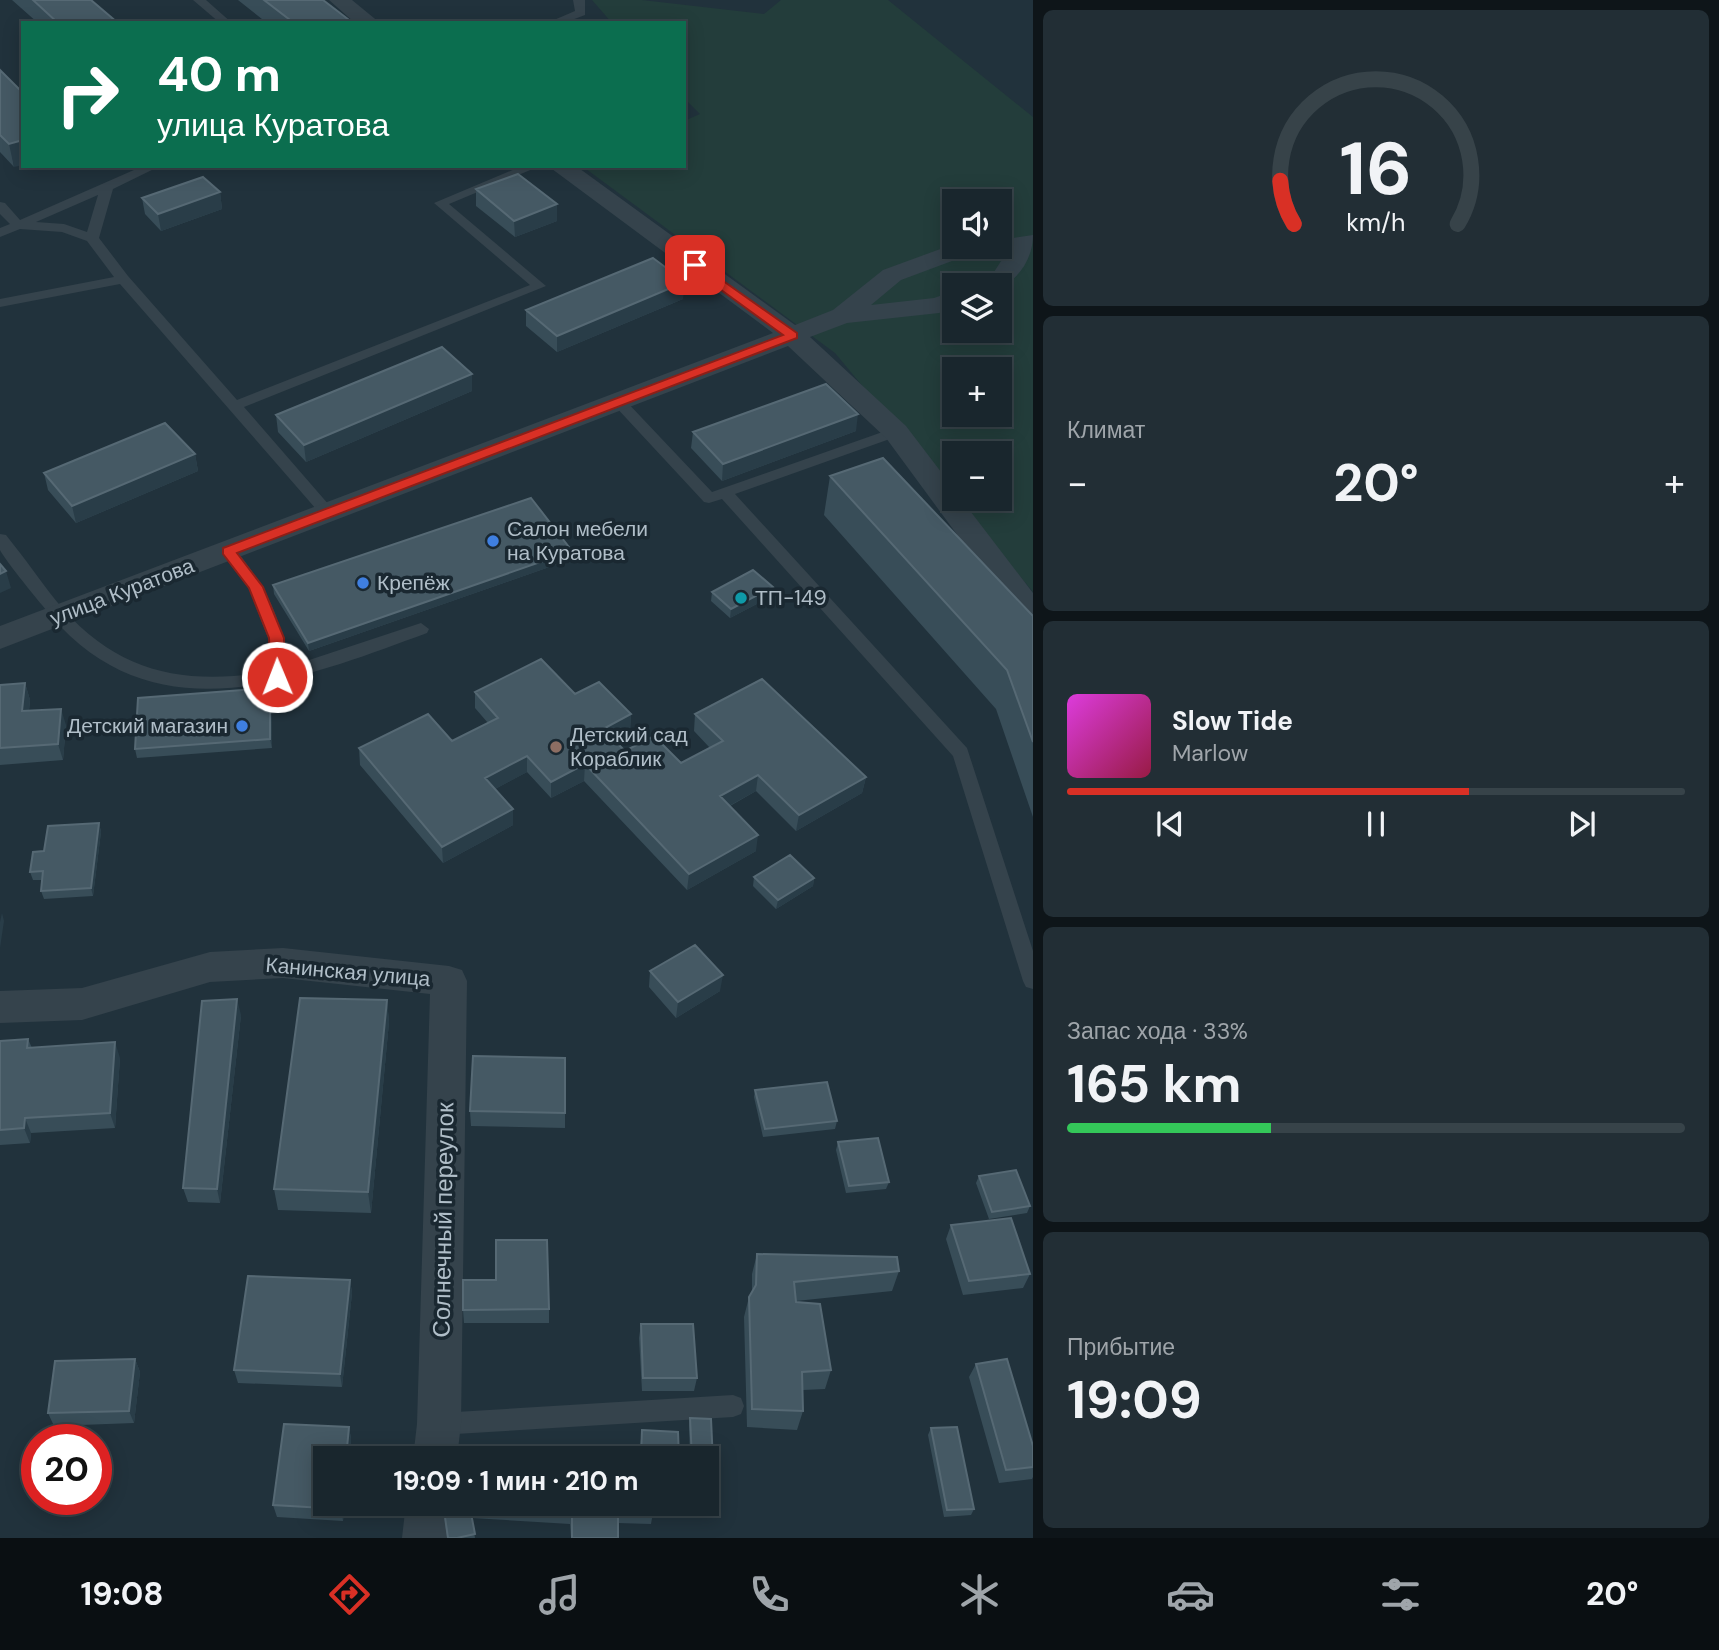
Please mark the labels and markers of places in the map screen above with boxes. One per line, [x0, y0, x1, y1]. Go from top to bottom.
pin [665, 235, 725, 295]
place label: Салон мебели на Куратова [507, 515, 648, 567]
marker: Салон мебели на Куратова [485, 533, 501, 549]
place label: Крепёж [377, 569, 450, 597]
marker: Крепёж [355, 575, 371, 591]
place label: ТП-149 [755, 584, 827, 612]
marker: ТП-149 [733, 590, 749, 606]
place label: Детский магазин [67, 712, 228, 740]
marker: Детский магазин [234, 718, 250, 734]
place label: Детский сад Кораблик [570, 721, 688, 773]
marker: Детский сад Кораблик [548, 739, 564, 755]

